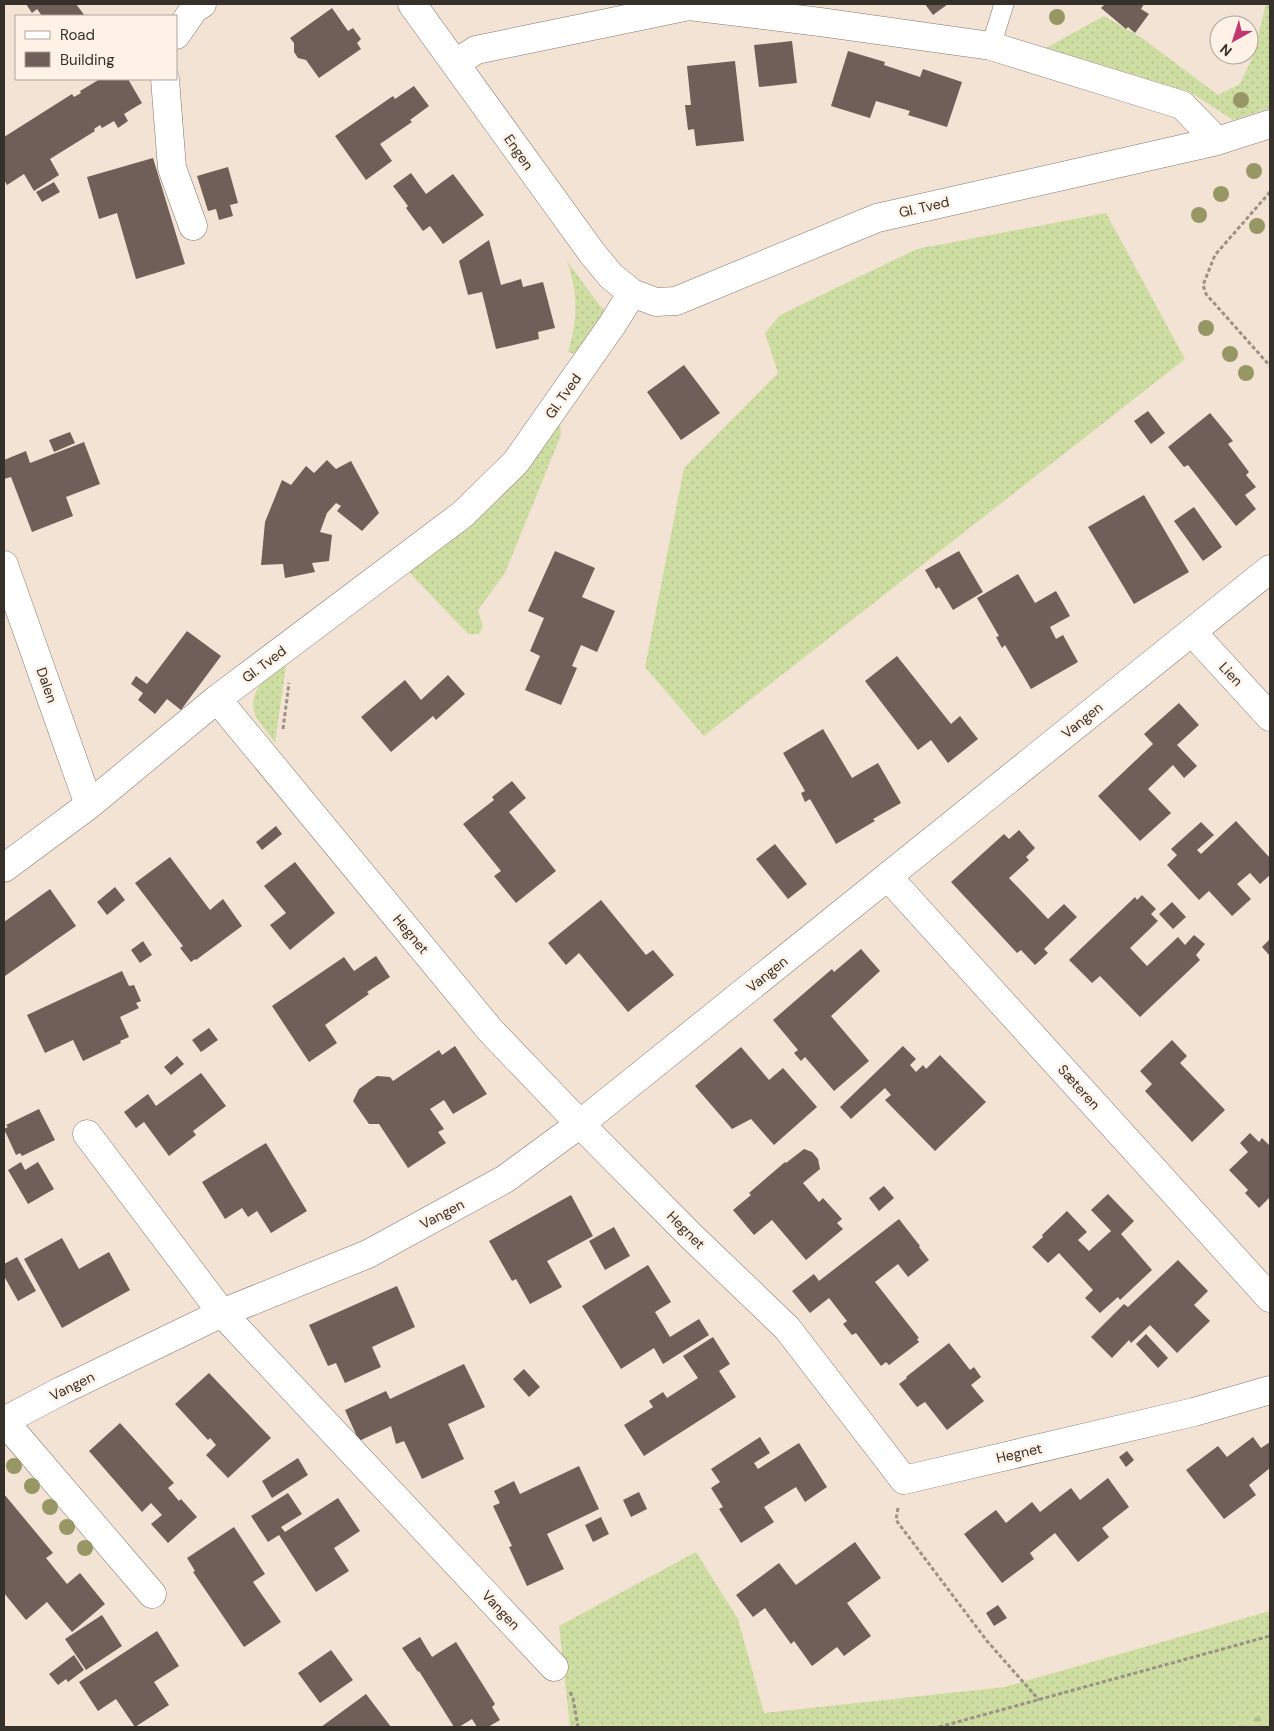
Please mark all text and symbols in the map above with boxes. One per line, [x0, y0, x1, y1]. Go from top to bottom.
legend [15, 15, 178, 80]
north arrow [1209, 15, 1259, 65]
text: Road [60, 25, 95, 45]
text: N [1216, 40, 1235, 60]
text: Building [60, 50, 115, 70]
street label: Engen [500, 131, 538, 173]
street label: Gl. Tved [897, 192, 951, 222]
street label: Gl. Tved [541, 370, 585, 422]
street label: Gl. Tved [238, 641, 290, 687]
street label: Lien [1215, 658, 1247, 690]
street label: Dalen [33, 665, 61, 705]
street label: Vangen [1058, 698, 1106, 742]
street label: Hegnet [389, 910, 433, 958]
street label: Vangen [743, 952, 791, 996]
street label: Sæteren [1054, 1061, 1104, 1113]
street label: Vangen [417, 1195, 467, 1233]
street label: Hegnet [663, 1207, 709, 1253]
street label: Vangen [47, 1367, 97, 1405]
street label: Hegnet [994, 1439, 1044, 1467]
street label: Vangen [478, 1586, 524, 1634]

